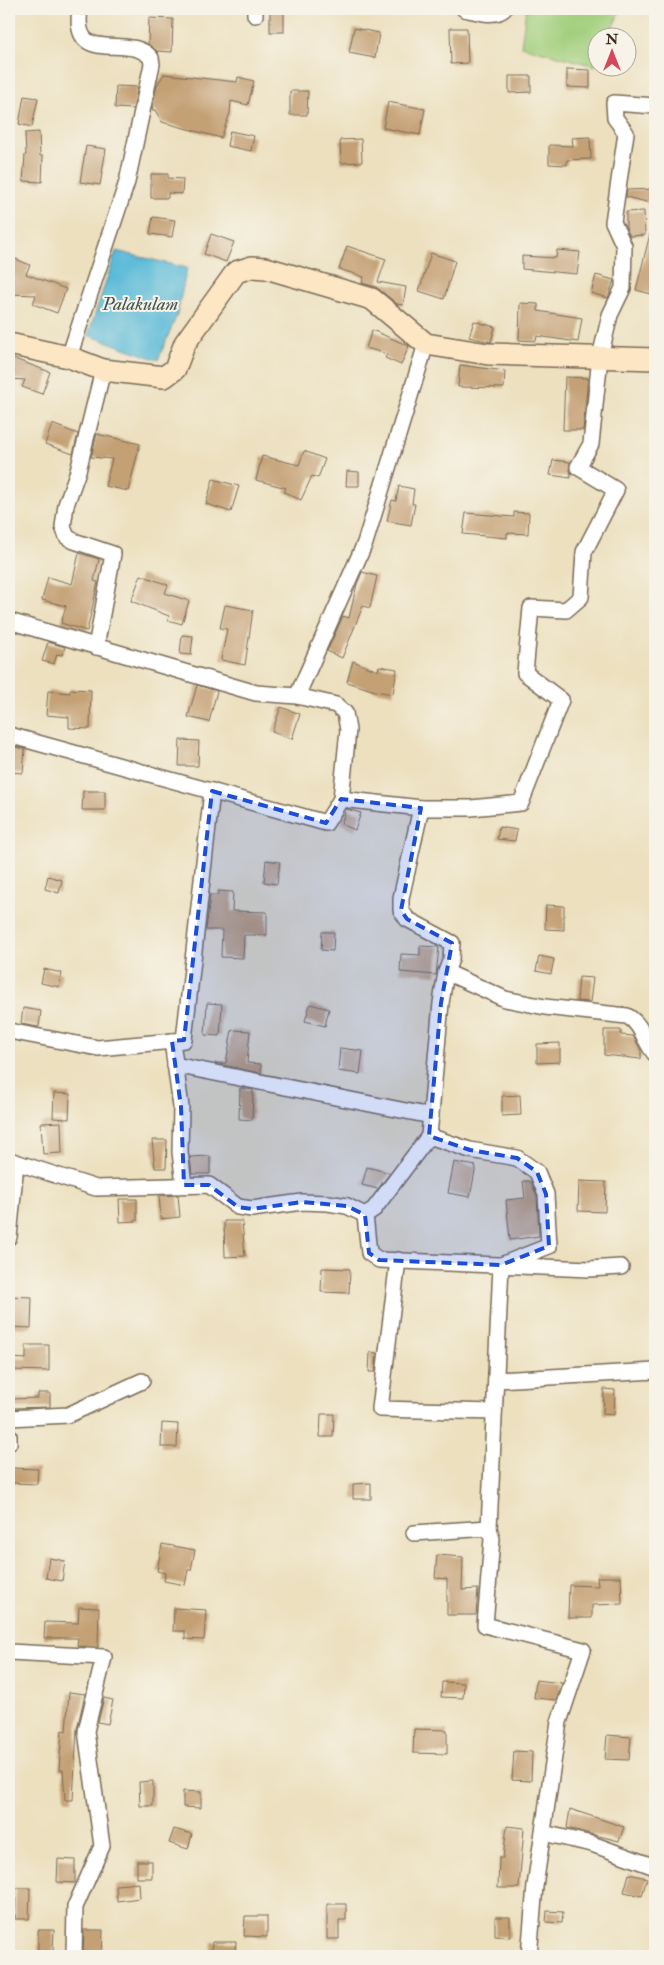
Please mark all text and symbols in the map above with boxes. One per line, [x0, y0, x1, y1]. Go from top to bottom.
north arrow [586, 28, 636, 78]
text: N [605, 31, 619, 48]
water label: Palakulam [101, 292, 178, 316]

